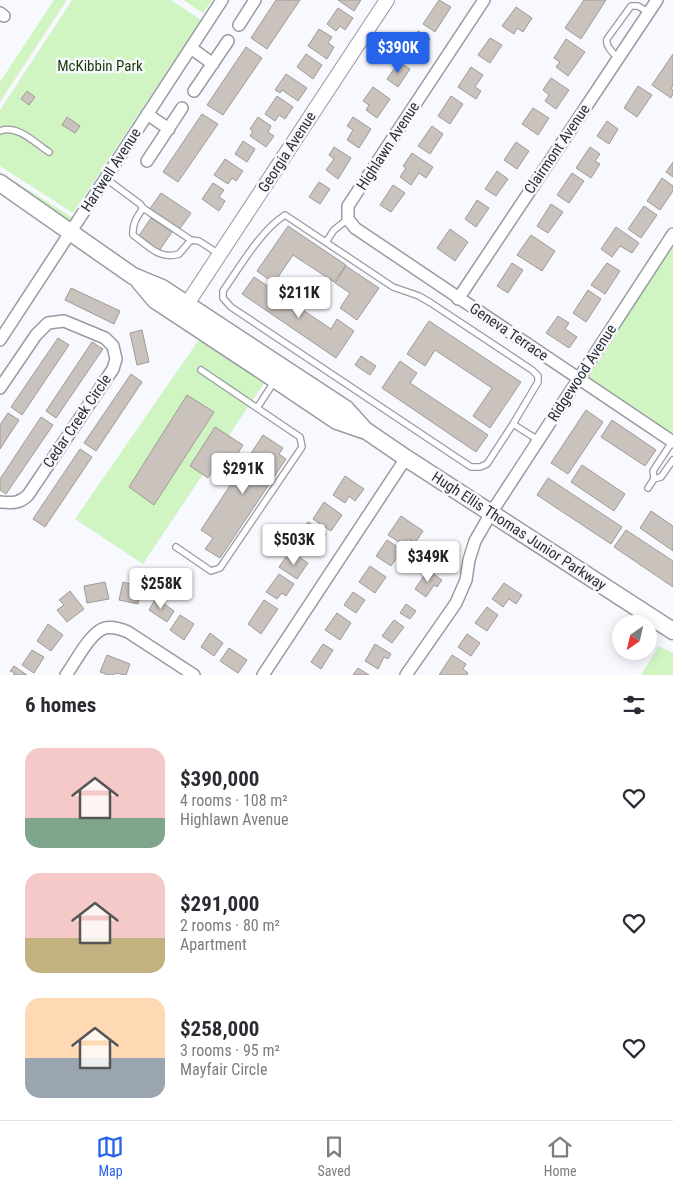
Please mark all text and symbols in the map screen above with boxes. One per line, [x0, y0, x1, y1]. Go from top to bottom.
pin: $390K [363, 32, 433, 74]
text: $390K [377, 38, 419, 57]
park label: McKibbin Park [57, 57, 143, 75]
street label: Highlawn Avenue [353, 98, 423, 194]
street label: Clairmont Avenue [520, 101, 594, 197]
street label: Georgia Avenue [254, 108, 320, 196]
street label: Hartwell Avenue [77, 125, 145, 215]
pin: $211K [264, 276, 334, 319]
text: $211K [278, 283, 320, 302]
street label: Geneva Terrace [466, 299, 552, 365]
street label: Ridgewood Avenue [544, 321, 620, 425]
street label: Cedar Creek Circle [39, 371, 115, 471]
pin: $291K [208, 452, 278, 495]
text: $291K [222, 459, 264, 478]
street label: Hugh Ellis Thomas Junior Parkway [428, 468, 610, 594]
pin: $503K [259, 524, 329, 566]
text: $503K [273, 530, 315, 549]
pin: $349K [393, 540, 463, 583]
text: $349K [407, 547, 449, 566]
pin: $258K [126, 568, 196, 610]
text: $258K [140, 574, 182, 593]
north arrow [612, 615, 658, 660]
map controls [612, 615, 657, 660]
icon: filters [620, 691, 648, 719]
text: 6 homes [25, 693, 96, 717]
text: $390,000 [180, 767, 259, 791]
icon: home [65, 768, 125, 828]
icon: heart [620, 784, 648, 812]
text: 4 rooms · 108 m² [180, 791, 288, 810]
text: Highlawn Avenue [180, 810, 288, 829]
text: $291,000 [180, 892, 259, 916]
icon: home [65, 893, 125, 953]
icon: heart [620, 909, 648, 937]
text: 2 rooms · 80 m² [180, 916, 280, 935]
text: Apartment [180, 935, 247, 954]
text: $258,000 [180, 1017, 259, 1041]
icon: home [65, 1018, 125, 1078]
icon: heart [620, 1034, 648, 1062]
text: 3 rooms · 95 m² [180, 1041, 280, 1060]
text: Mayfair Circle [180, 1060, 267, 1079]
tab: Map [96, 1133, 124, 1179]
tab: Saved [317, 1133, 351, 1179]
tab: Home [544, 1133, 577, 1179]

